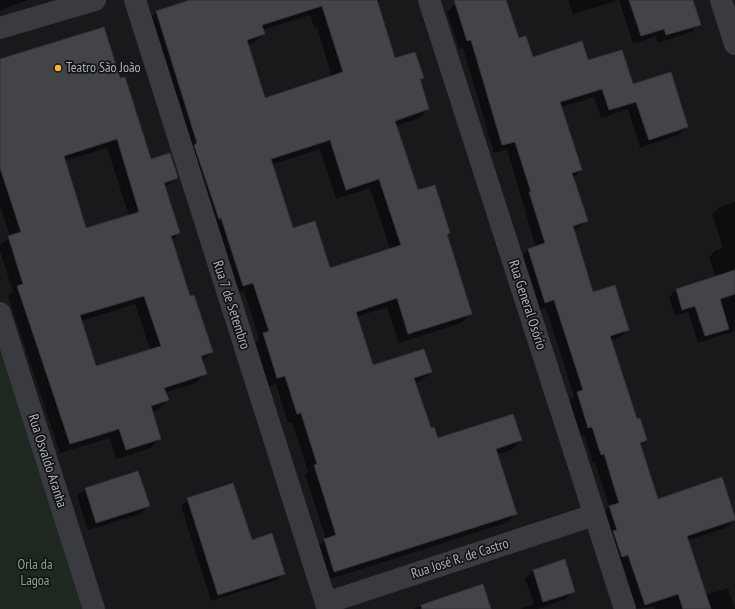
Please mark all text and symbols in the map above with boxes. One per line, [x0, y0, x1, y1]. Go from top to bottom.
place label: Teatro São João [66, 60, 141, 76]
marker: Teatro São João [53, 63, 63, 73]
street label: Rua General Osório [505, 258, 549, 352]
street label: Rua 7 de Setembro [209, 259, 253, 351]
street label: Rua Osvaldo Aranha [24, 412, 70, 510]
street label: Rua José R. de Castro [409, 535, 511, 583]
park label: Orla da Lagoa [17, 557, 53, 590]

